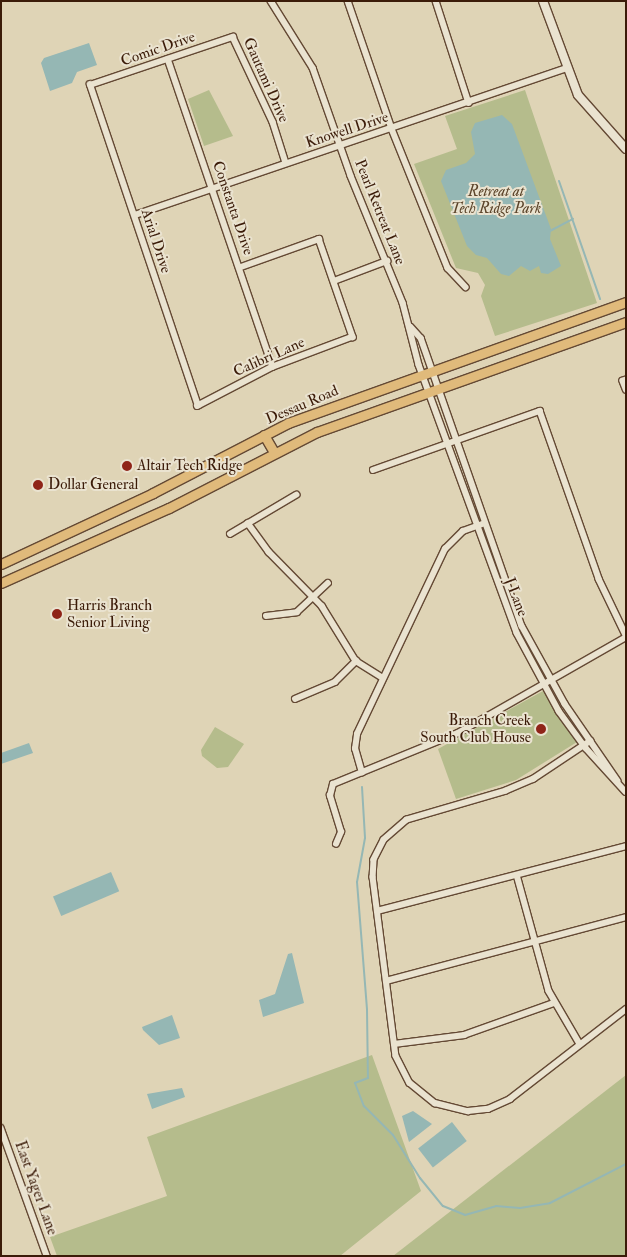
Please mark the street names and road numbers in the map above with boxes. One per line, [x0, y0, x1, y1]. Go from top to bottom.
street label: Comic Drive [119, 28, 197, 70]
street label: Gautami Drive [239, 35, 293, 125]
street label: Knowell Drive [303, 108, 391, 152]
street label: Pearl Retreat Lane [351, 157, 409, 267]
street label: Constanta Drive [208, 159, 258, 257]
street label: Arial Drive [137, 207, 175, 275]
street label: Calibri Lane [231, 333, 307, 381]
street label: Dessau Road [263, 382, 341, 428]
street label: J Lane [500, 575, 532, 619]
street label: East Yager Lane [11, 1139, 61, 1237]

